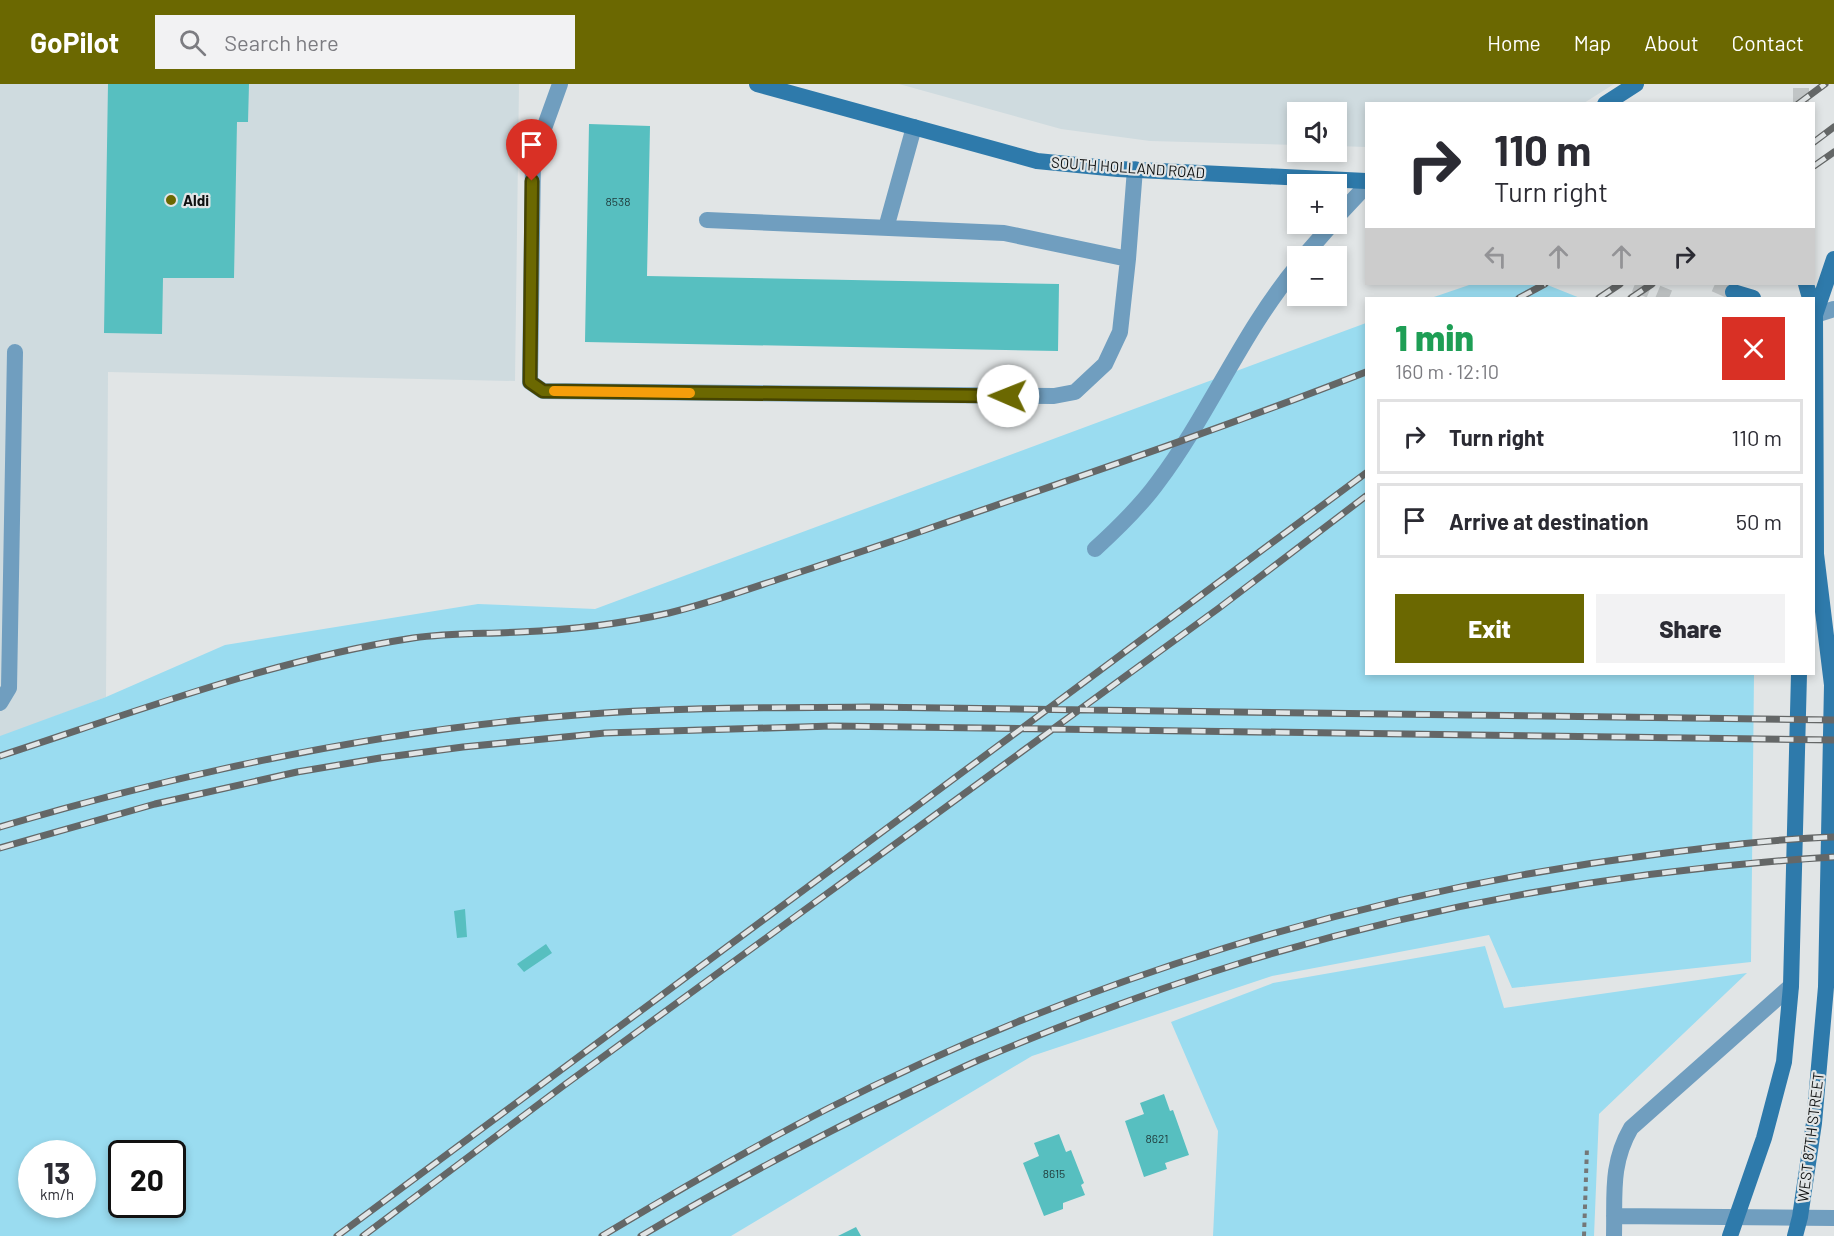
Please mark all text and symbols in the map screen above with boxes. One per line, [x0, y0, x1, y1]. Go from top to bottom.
search box [155, 15, 575, 69]
text: GoPilot [30, 25, 119, 59]
icon: search [176, 26, 209, 59]
text: Search here [224, 29, 339, 55]
text: Home [1487, 30, 1541, 55]
text: Map [1574, 30, 1611, 55]
text: About [1644, 30, 1699, 55]
text: Contact [1732, 30, 1804, 55]
map controls [1287, 102, 1347, 306]
button: sound [1287, 102, 1347, 162]
pin [506, 119, 557, 181]
text: 110 m [1494, 124, 1591, 174]
icon: right [1395, 126, 1473, 204]
icon: arrive [515, 128, 548, 161]
street label: SOUTH HOLLAND ROAD [1050, 153, 1206, 181]
button: + [1287, 174, 1347, 234]
text: Turn right [1494, 175, 1608, 207]
place label: Aldi [183, 191, 209, 209]
marker: Aldi [164, 193, 178, 207]
house number: 8538 [606, 194, 630, 208]
icon: left [1479, 240, 1512, 273]
icon: ahead [1542, 240, 1575, 273]
icon: ahead [1605, 240, 1638, 273]
icon: right [1668, 240, 1701, 273]
button: − [1287, 246, 1347, 306]
text: 1 min [1395, 315, 1474, 358]
button: close [1722, 317, 1785, 380]
text: 160 m · 12:10 [1395, 359, 1499, 383]
position arrow [976, 364, 1040, 428]
icon: right [1398, 420, 1431, 453]
text: Turn right [1449, 424, 1544, 450]
text: 110 m [1732, 424, 1782, 450]
icon: arrive [1398, 504, 1431, 537]
text: Arrive at destination [1449, 508, 1648, 534]
text: 50 m [1736, 508, 1782, 534]
button: Exit [1395, 594, 1584, 663]
button: Share [1596, 594, 1785, 663]
street label: WEST 87TH STREET [1793, 1071, 1827, 1203]
house number: 8621 [1146, 1131, 1168, 1145]
speed limit sign: 20 [108, 1140, 186, 1218]
text: 13 [44, 1154, 70, 1190]
house number: 8615 [1043, 1166, 1065, 1180]
text: km/h [40, 1185, 74, 1203]

